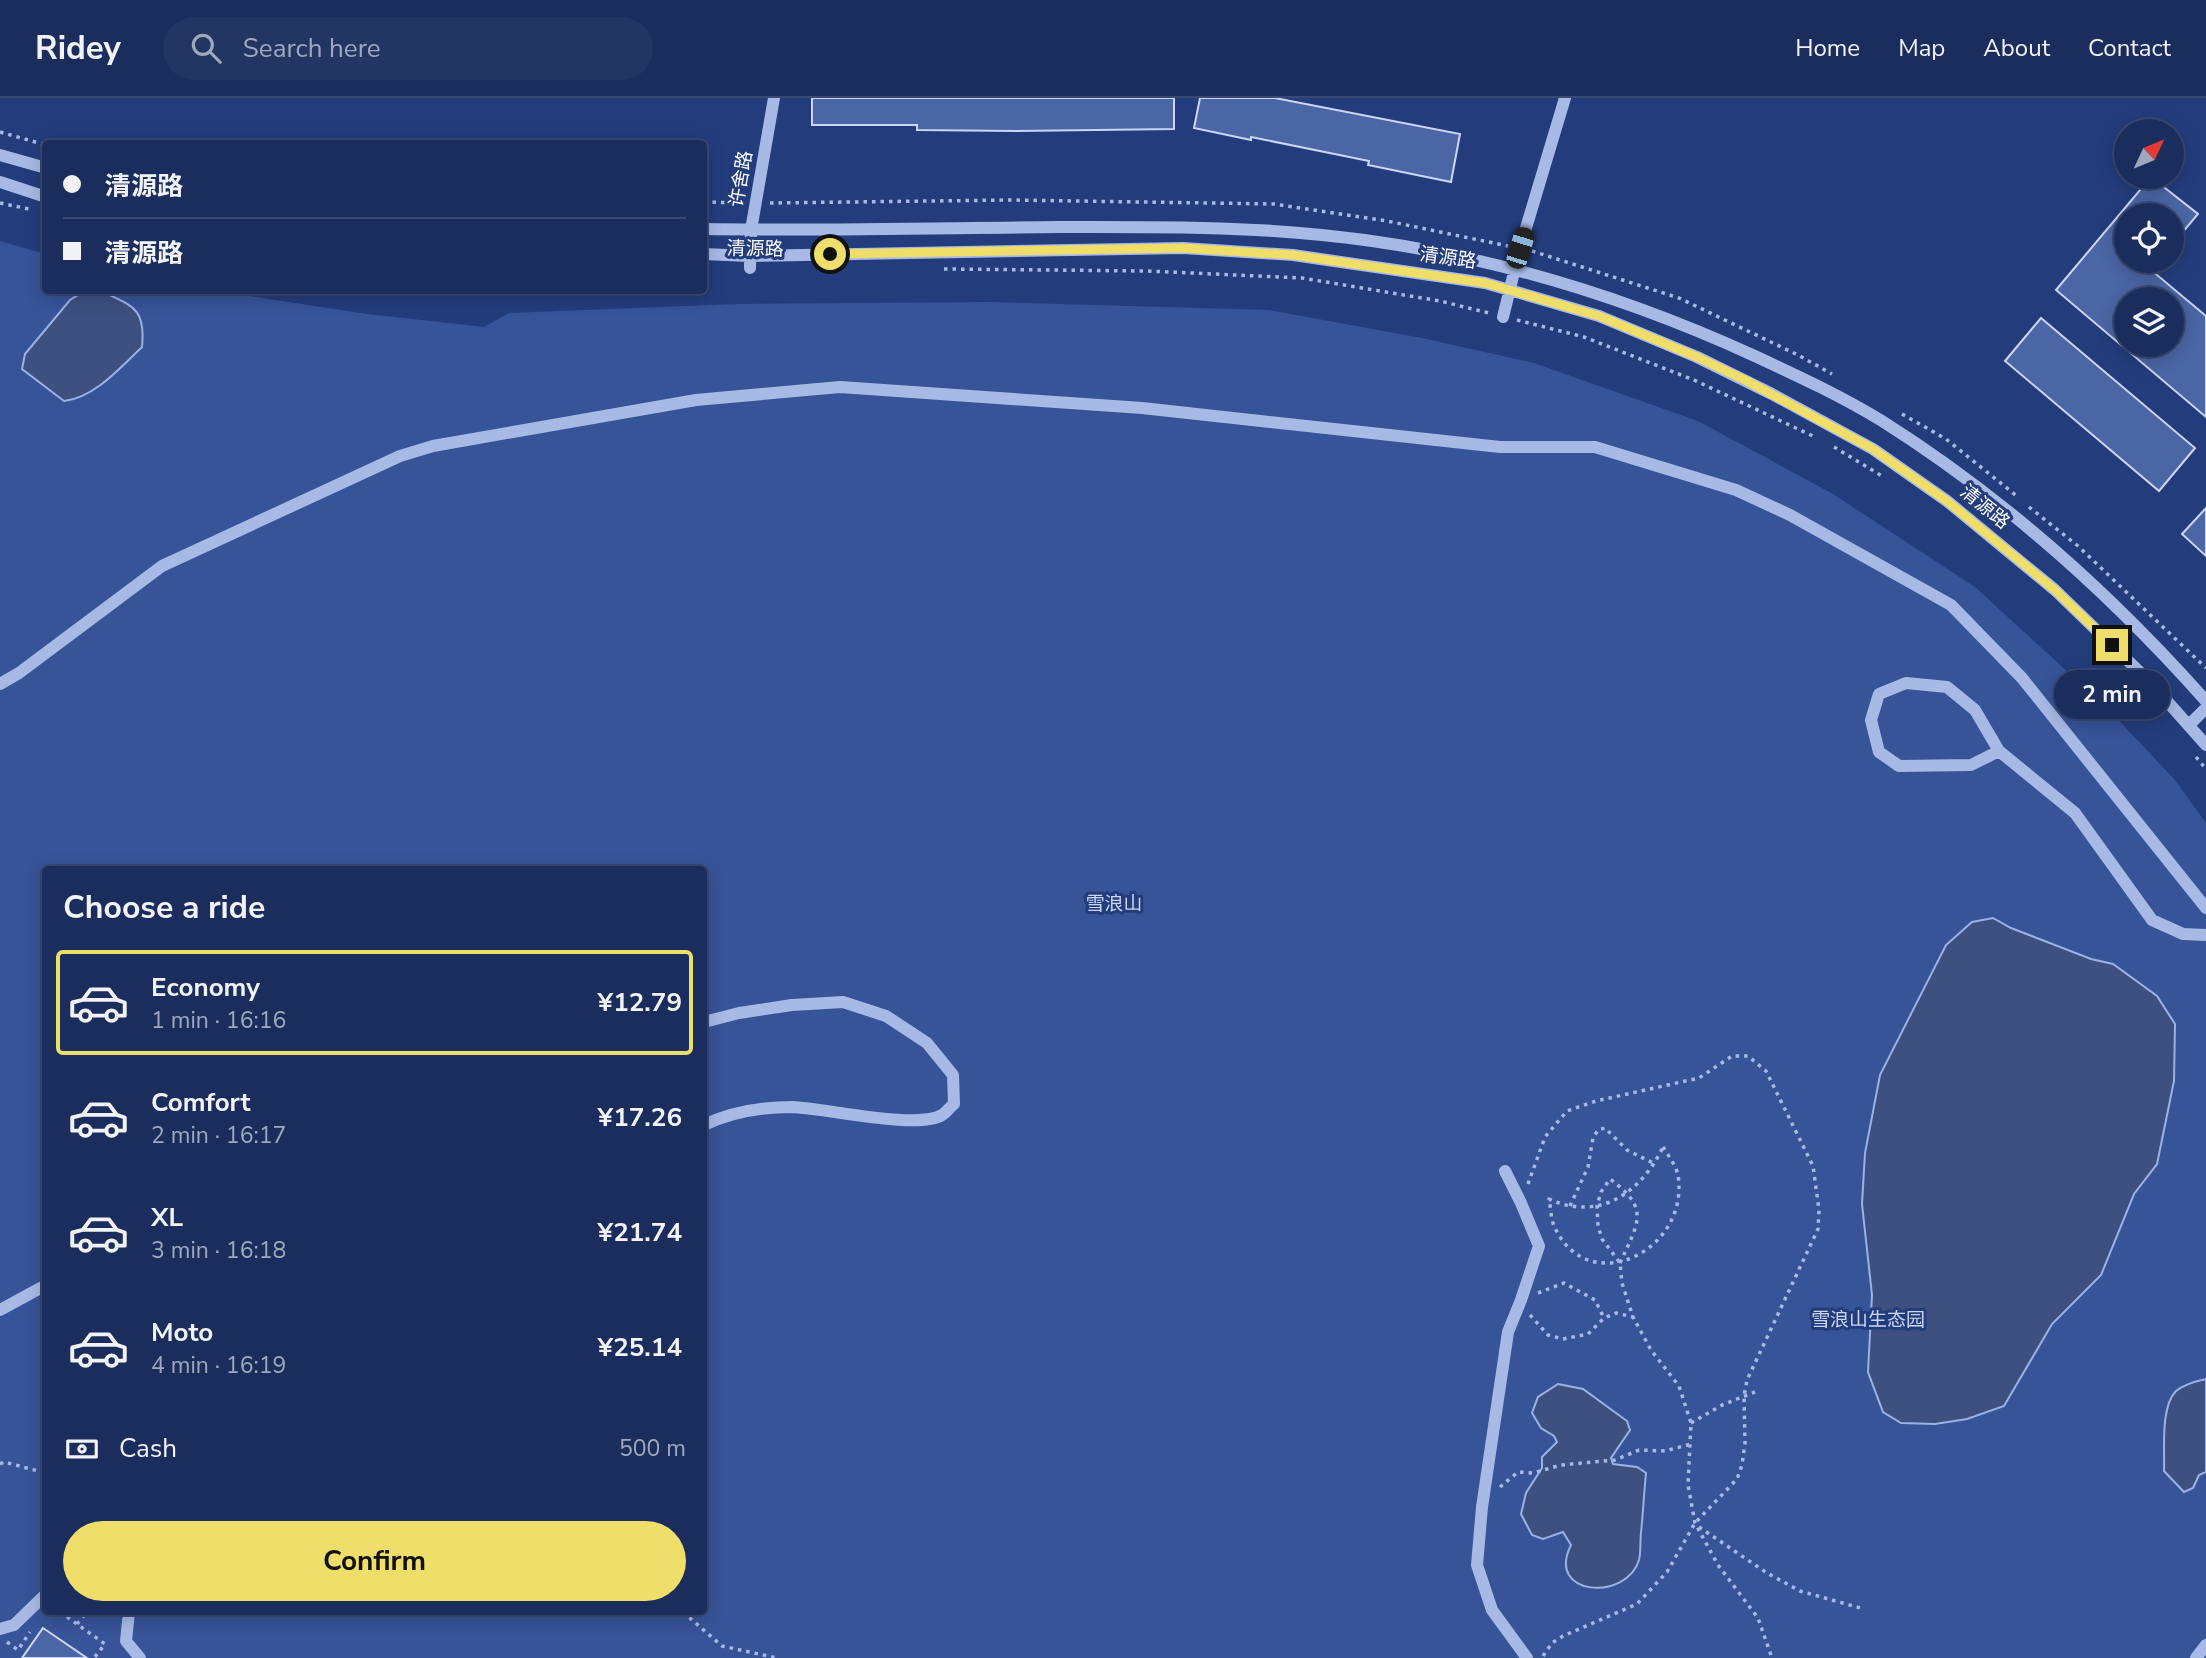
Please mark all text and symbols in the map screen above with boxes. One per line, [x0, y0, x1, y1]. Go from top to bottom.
search box [163, 17, 653, 80]
text: Ridey [35, 26, 121, 71]
icon: search [187, 29, 225, 67]
text: Search here [243, 31, 381, 66]
text: Home [1795, 32, 1860, 64]
text: Map [1898, 32, 1945, 64]
text: About [1983, 32, 2050, 64]
text: Contact [2088, 32, 2171, 64]
north arrow [2114, 119, 2184, 189]
map controls [2114, 119, 2184, 357]
street label: 许舍路 [723, 149, 759, 209]
text: 清源路 [105, 169, 183, 204]
button: locate [2114, 203, 2184, 273]
car [1504, 225, 1537, 271]
text: 清源路 [105, 236, 183, 271]
street label: 清源路 [726, 236, 784, 262]
route start [814, 238, 846, 270]
street label: 清源路 [1418, 241, 1478, 275]
button: layers [2114, 287, 2184, 357]
street label: 清源路 [1955, 479, 2015, 535]
route end [2096, 629, 2128, 661]
callout: 2 min [2054, 670, 2170, 718]
text: 2 min [2082, 679, 2142, 710]
text: Choose a ride [63, 886, 265, 929]
park label: 雪浪山 [1085, 891, 1143, 917]
text: Economy [151, 970, 260, 1005]
icon: car [67, 971, 130, 1034]
text: ¥12.79 [598, 985, 682, 1020]
text: 1 min · 16:16 [151, 1005, 286, 1036]
text: Comfort [151, 1085, 251, 1120]
icon: car [67, 1086, 130, 1149]
text: ¥17.26 [598, 1100, 682, 1135]
text: 2 min · 16:17 [151, 1120, 286, 1151]
text: XL [151, 1200, 183, 1235]
icon: car [67, 1201, 130, 1264]
text: ¥21.74 [598, 1215, 682, 1250]
text: 3 min · 16:18 [151, 1235, 286, 1266]
park label: 雪浪山生态园 [1811, 1307, 1925, 1333]
text: Moto [151, 1315, 213, 1350]
icon: car [67, 1316, 130, 1379]
text: ¥25.14 [598, 1330, 682, 1365]
text: 4 min · 16:19 [151, 1350, 286, 1381]
icon: cash [63, 1430, 101, 1468]
text: Cash [119, 1431, 177, 1466]
text: 500 m [619, 1433, 686, 1464]
button: Confirm [63, 1521, 686, 1601]

